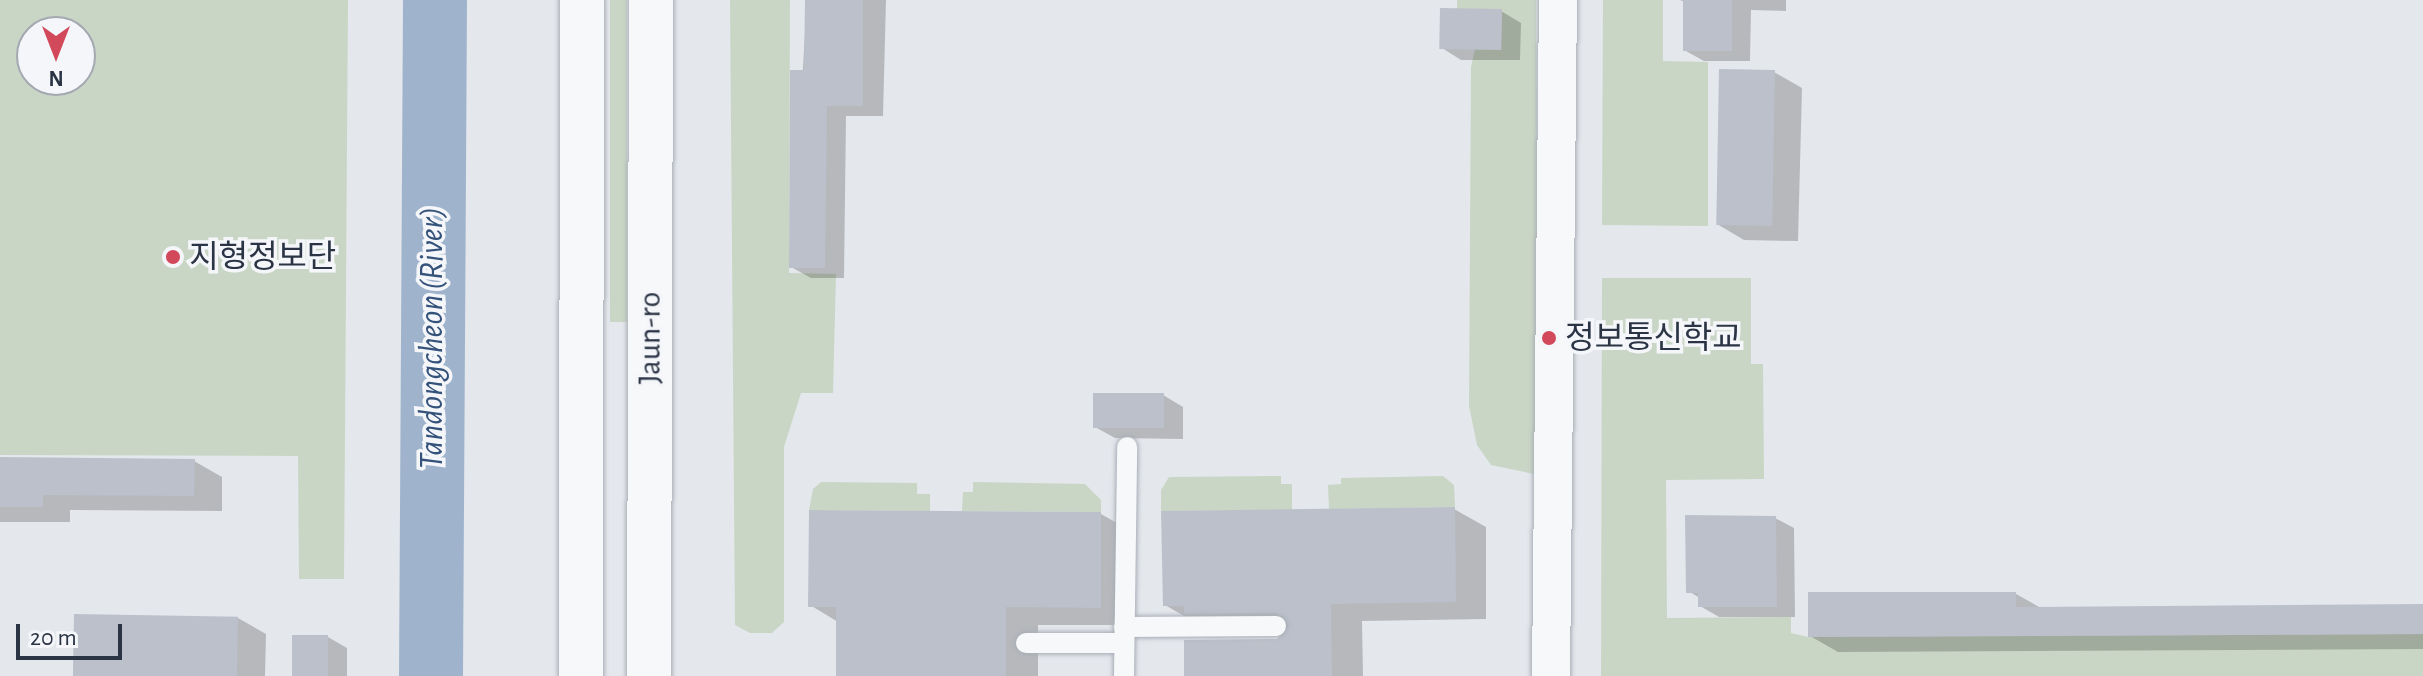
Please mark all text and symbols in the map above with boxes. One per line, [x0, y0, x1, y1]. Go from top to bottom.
north arrow [16, 16, 96, 96]
text: N [48, 67, 64, 89]
water label: Tandongcheon (River) [413, 207, 453, 469]
place label: 지형정보단 [189, 238, 336, 276]
marker: 지형정보단 [164, 248, 182, 266]
street label: Jaun-ro [631, 292, 669, 384]
place label: 정보통신학교 [1565, 319, 1742, 357]
marker: 정보통신학교 [1540, 329, 1558, 347]
scale bar [20, 608, 126, 658]
text: 20 m [30, 626, 77, 650]

